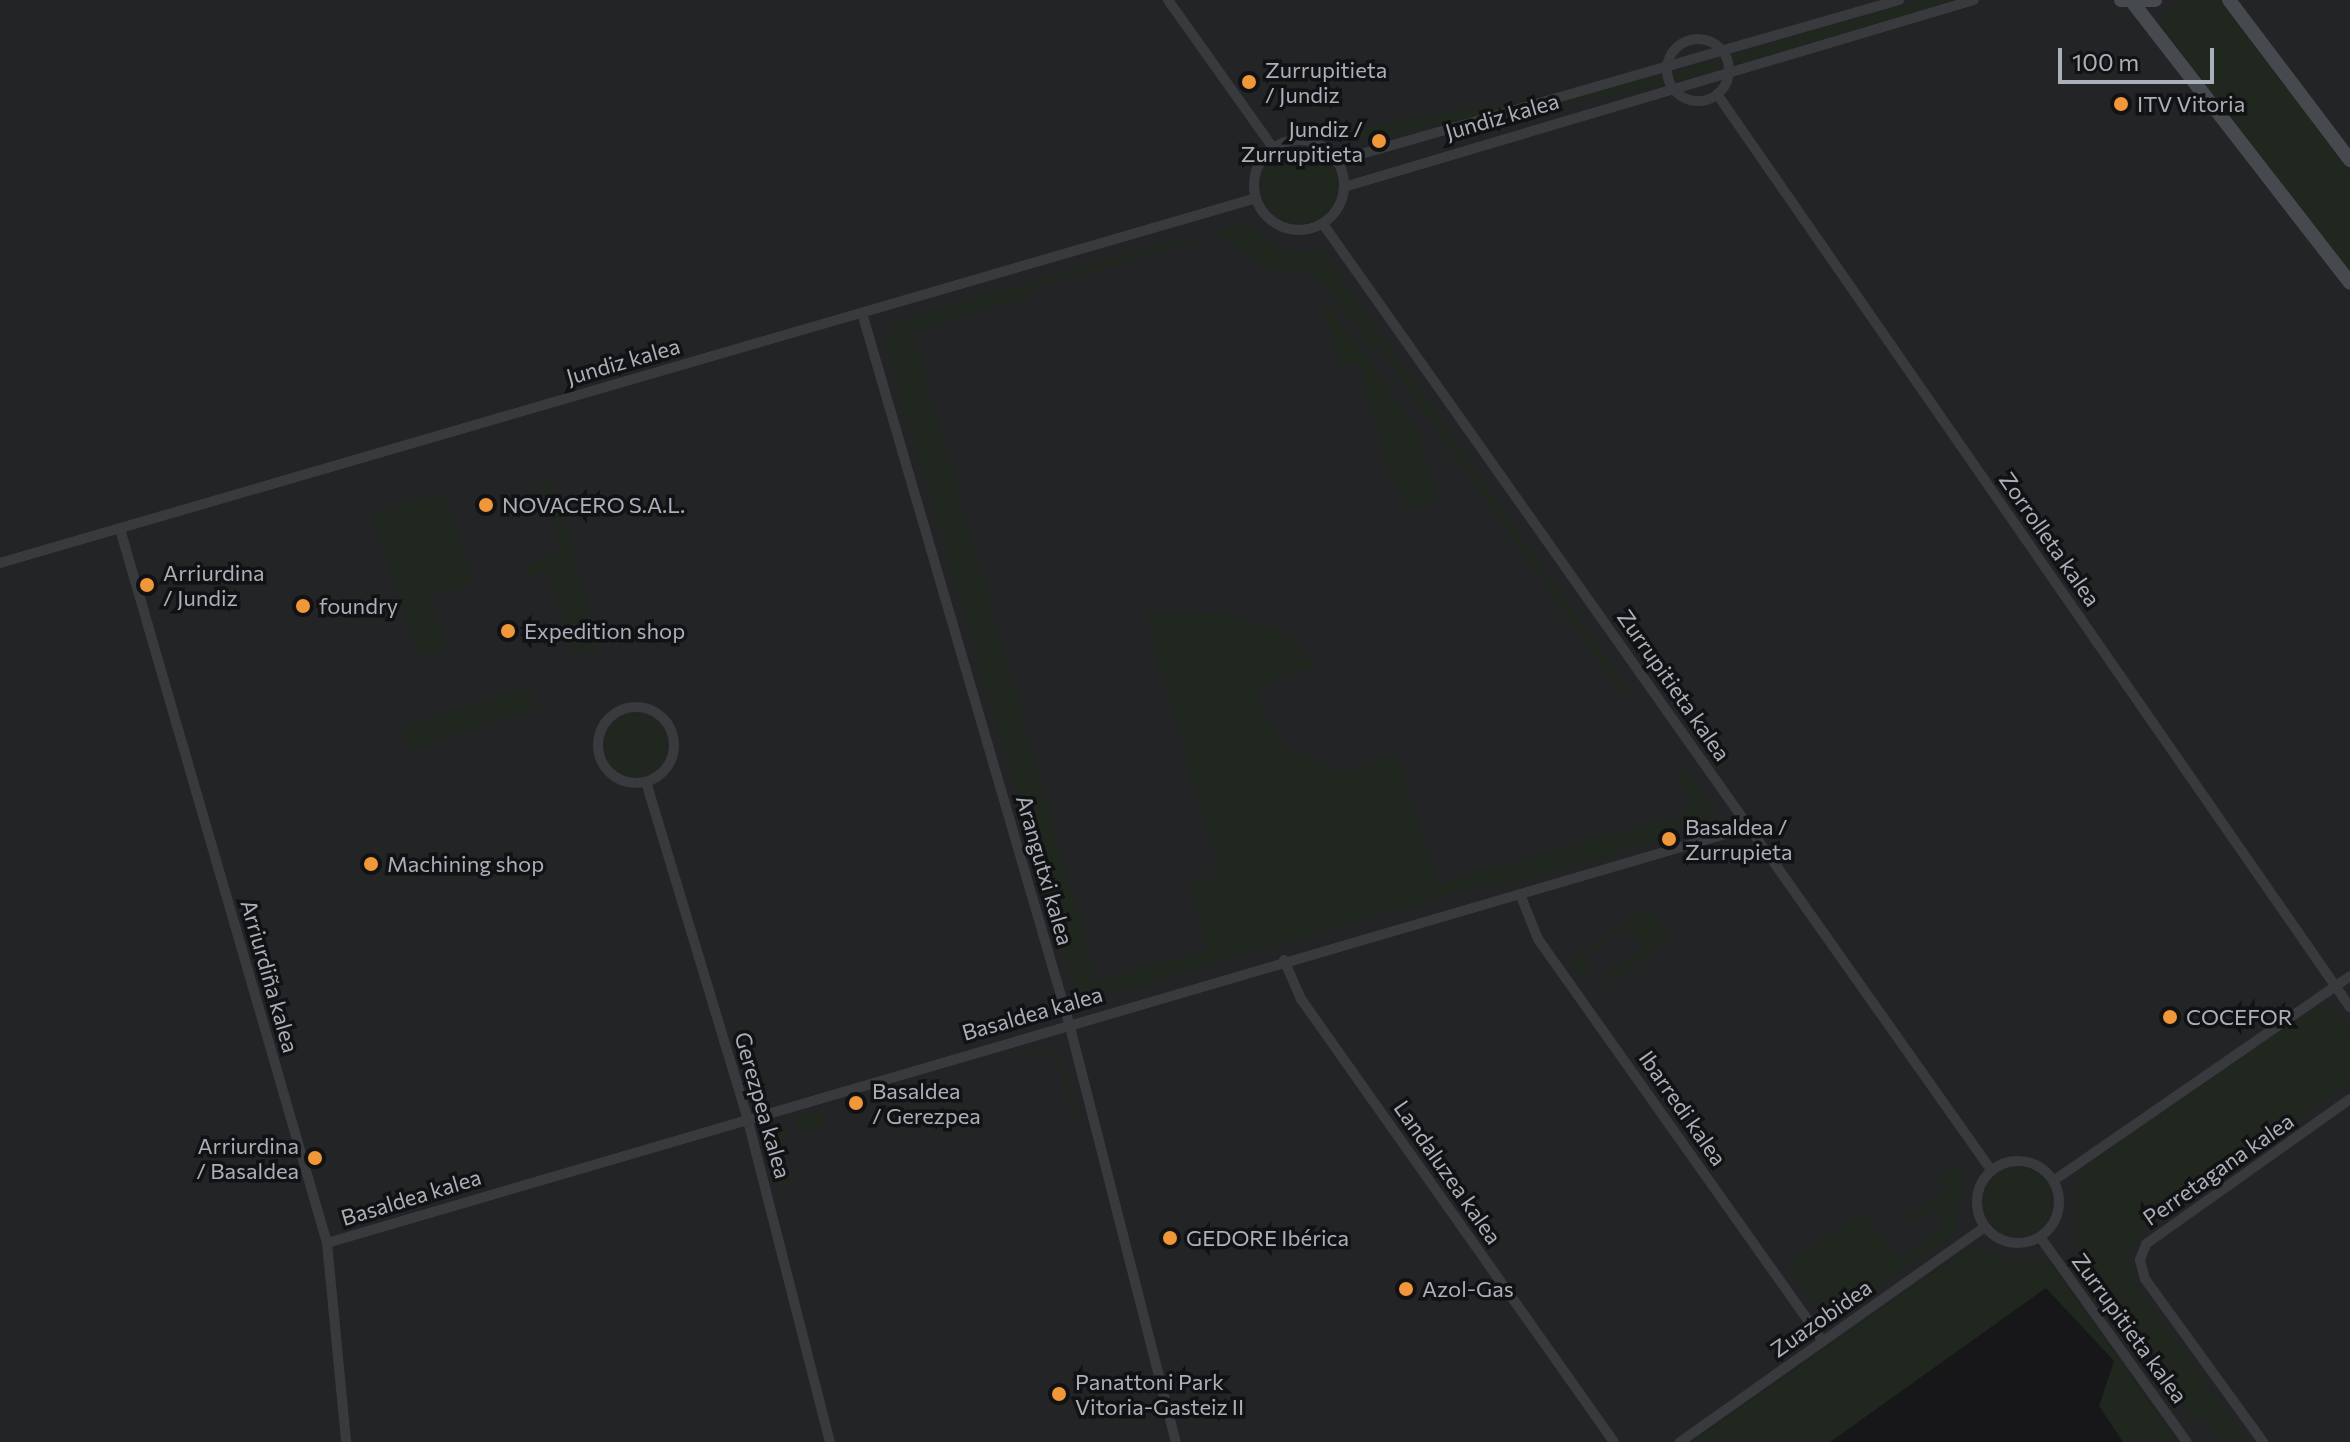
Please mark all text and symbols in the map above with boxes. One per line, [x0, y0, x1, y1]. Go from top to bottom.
scale bar [2062, 32, 2218, 82]
text: 100 m [2072, 47, 2139, 76]
place label: Zurrupitieta / Jundiz [1265, 56, 1387, 108]
marker: Zurrupitieta / Jundiz [1240, 73, 1258, 91]
street label: Jundiz kalea [1442, 87, 1562, 145]
place label: ITV Vitoria [2137, 91, 2245, 117]
marker: ITV Vitoria [2112, 95, 2130, 113]
place label: Jundiz / Zurrupitieta [1241, 115, 1363, 166]
marker: Jundiz / Zurrupitieta [1370, 132, 1388, 150]
street label: Jundiz kalea [563, 332, 683, 390]
street label: Zorrolleta kalea [1994, 467, 2106, 611]
place label: NOVACERO S.A.L. [502, 492, 685, 518]
marker: NOVACERO S.A.L. [477, 496, 495, 514]
place label: Arriurdina / Jundiz [163, 559, 265, 610]
marker: Arriurdina / Jundiz [138, 576, 156, 594]
place label: foundry [319, 593, 398, 619]
marker: foundry [294, 597, 312, 615]
street label: Zurrupitieta kalea [1612, 604, 1736, 766]
place label: Expedition shop [524, 618, 685, 644]
marker: Expedition shop [499, 622, 517, 640]
street label: Arangutxi kalea [1011, 792, 1079, 948]
place label: Basaldea / Zurrupieta [1685, 813, 1793, 864]
marker: Basaldea / Zurrupieta [1660, 830, 1678, 848]
place label: Machining shop [387, 851, 544, 877]
marker: Machining shop [362, 855, 380, 873]
street label: Arriurdiña kalea [236, 896, 304, 1056]
street label: Basaldea kalea [959, 980, 1105, 1046]
place label: COCEFOR [2186, 1004, 2293, 1030]
marker: COCEFOR [2161, 1008, 2179, 1026]
street label: Gerezpea kalea [729, 1029, 797, 1181]
street label: Ibarredi kalea [1634, 1045, 1732, 1171]
place label: Basaldea / Gerezpea [872, 1077, 981, 1128]
marker: Basaldea / Gerezpea [847, 1094, 865, 1112]
street label: Landaluzea kalea [1389, 1095, 1507, 1249]
street label: Perretagana kalea [2138, 1107, 2298, 1231]
place label: Arriurdina / Basaldea [196, 1132, 299, 1184]
marker: Arriurdina / Basaldea [306, 1149, 324, 1167]
street label: Basaldea kalea [338, 1163, 484, 1231]
place label: GEDORE Ibérica [1186, 1225, 1349, 1251]
marker: GEDORE Ibérica [1161, 1229, 1179, 1247]
street label: Zurrupitieta kalea [2067, 1248, 2193, 1408]
street label: Zuazobidea [1765, 1274, 1877, 1362]
place label: Azol-Gas [1422, 1276, 1514, 1302]
marker: Azol-Gas [1397, 1280, 1415, 1298]
place label: Panattoni Park Vitoria-Gasteiz II [1075, 1368, 1244, 1420]
marker: Panattoni Park Vitoria-Gasteiz II [1050, 1385, 1068, 1403]

